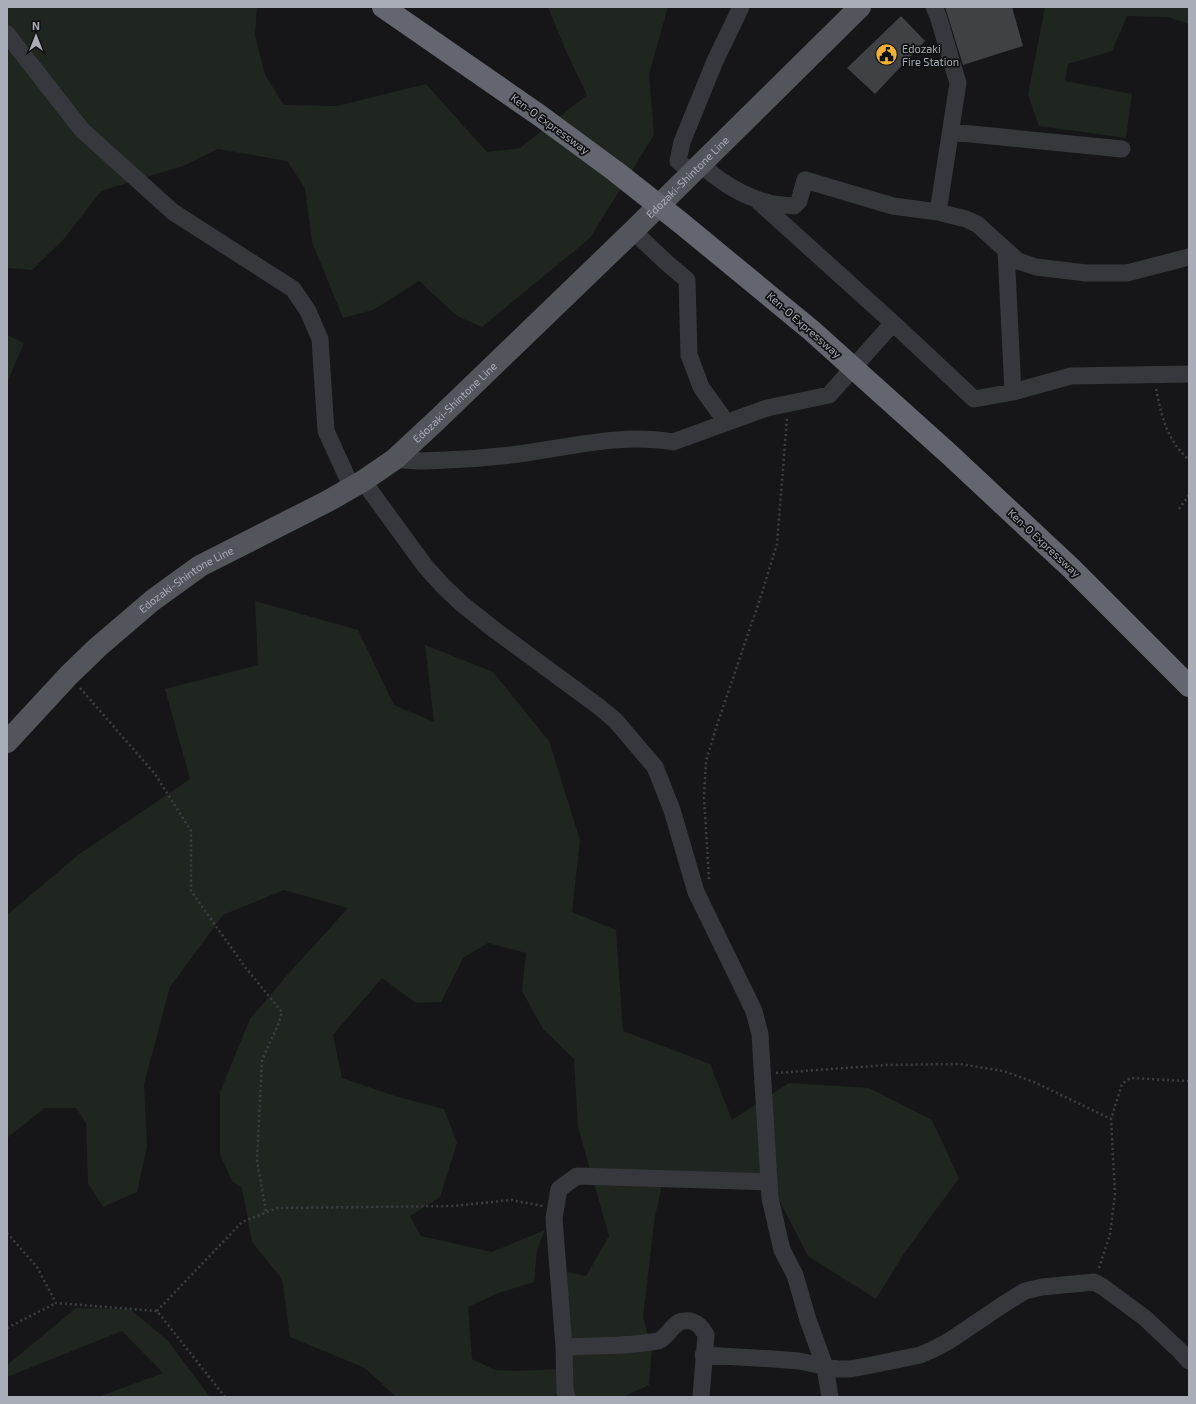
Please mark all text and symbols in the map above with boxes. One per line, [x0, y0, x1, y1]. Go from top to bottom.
north arrow [16, 16, 56, 56]
text: N [32, 19, 40, 32]
public building icon: Edozaki Fire Station [874, 42, 900, 68]
place label: Edozaki Fire Station [902, 42, 959, 68]
street label: Ken-O Expressway [508, 91, 592, 157]
street label: Edozaki-Shintone Line [643, 133, 731, 220]
street label: Ken-O Expressway [765, 289, 844, 360]
street label: Edozaki-Shintone Line [410, 359, 499, 445]
street label: Ken-O Expressway [1006, 506, 1083, 580]
street label: Edozaki-Shintone Line [136, 543, 235, 615]

